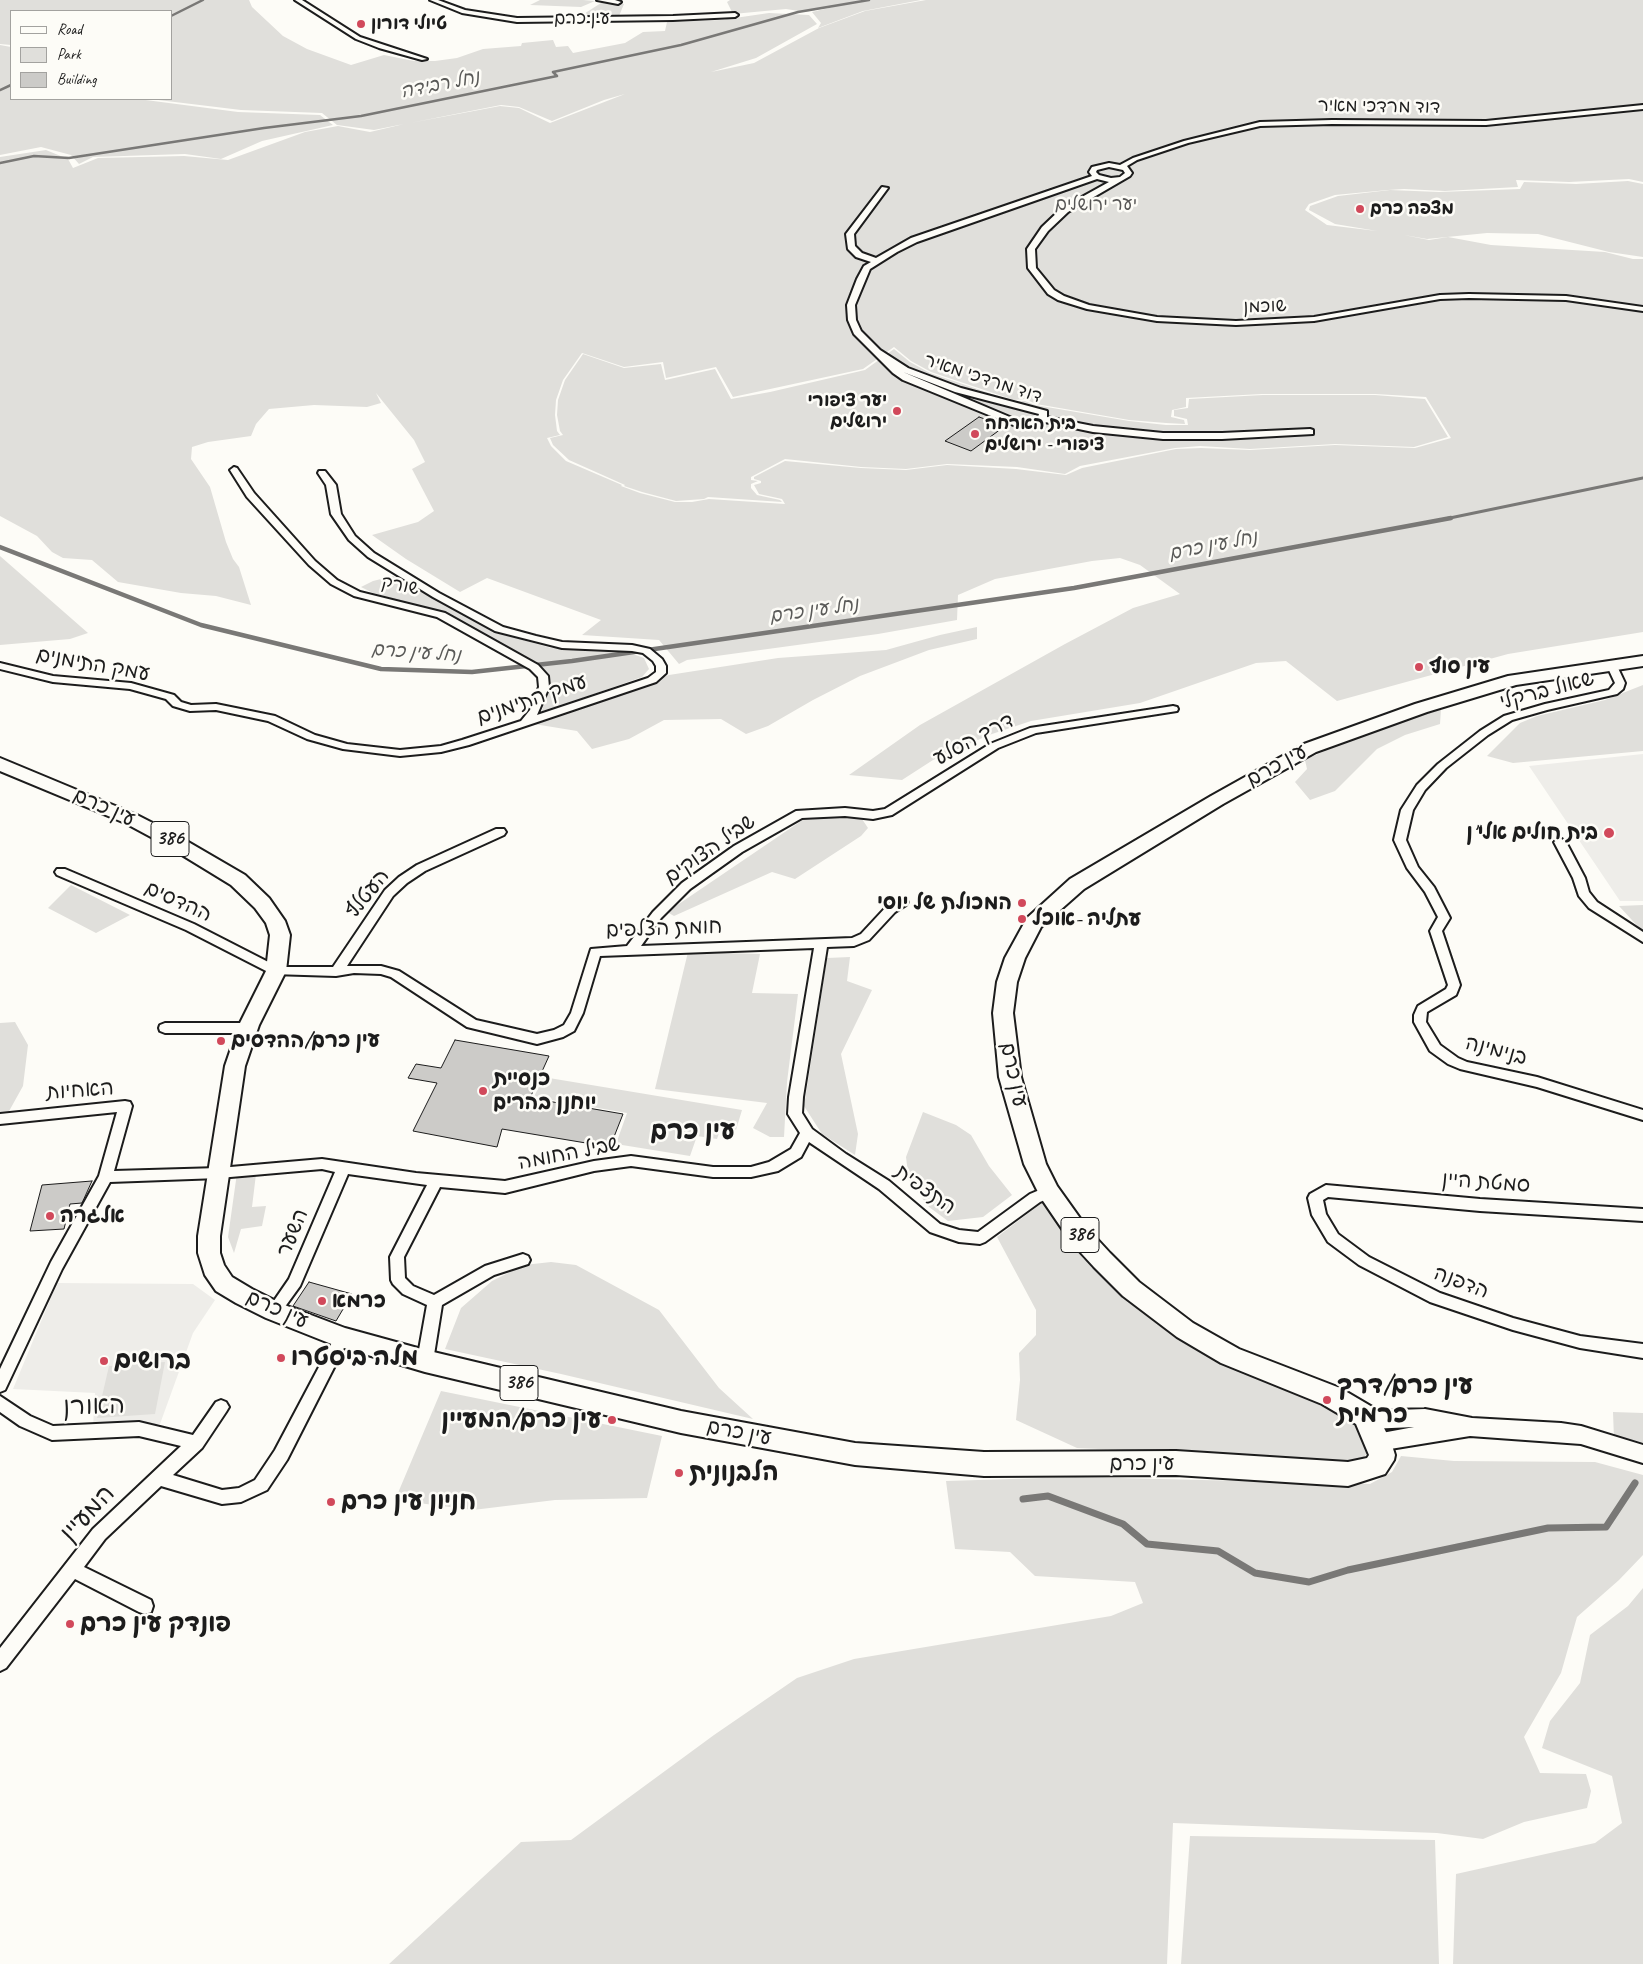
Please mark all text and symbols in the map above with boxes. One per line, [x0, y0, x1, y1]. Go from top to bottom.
street label: עין כרם [554, 8, 610, 30]
legend [10, 10, 172, 100]
place label: טיולי דורון [371, 13, 447, 35]
marker: טיולי דורון [355, 18, 367, 30]
text: Road [57, 20, 82, 39]
text: Park [57, 45, 81, 64]
water label: נחל רבידה [399, 66, 481, 104]
text: Building [57, 70, 96, 89]
street label: דוד מרדכי מאיר [1318, 95, 1440, 119]
park label: יער ירושלים [1055, 194, 1137, 216]
place label: מצפה כרם [1370, 198, 1454, 220]
marker: מצפה כרם [1354, 203, 1366, 215]
street label: שוכמן [1243, 295, 1287, 319]
street label: דוד מרדכי מאיר [921, 350, 1045, 408]
place label: יער ציפורי ירושלים [808, 390, 887, 432]
marker: יער ציפורי ירושלים [891, 405, 903, 417]
place label: בית הארחה ציפורי - ירושלים [985, 413, 1104, 456]
marker: בית הארחה ציפורי - ירושלים [969, 428, 981, 440]
water label: נחל עין כרם [1167, 526, 1259, 566]
street label: שורק [379, 572, 421, 600]
water label: נחל עין כרם [768, 593, 860, 629]
water label: נחל עין כרם [370, 639, 462, 667]
street label: עמק התימנים [34, 643, 152, 687]
place label: עין סוף [1429, 654, 1491, 680]
marker: עין סוף [1413, 661, 1425, 673]
street label: שאול ברקלי [1497, 666, 1597, 716]
street label: עמק התימנים [473, 669, 591, 731]
street label: דרך הסלע [929, 708, 1019, 772]
street label: עין כרם [1242, 739, 1312, 793]
street label: עין כרם [69, 783, 139, 833]
street label: שביל הצוקים [660, 809, 760, 891]
place label: בית חולים אלי"ן [1466, 820, 1598, 846]
road number: 386 [151, 822, 189, 856]
marker: בית חולים אלי"ן [1602, 826, 1616, 840]
street label: העטלף [341, 864, 395, 924]
street label: ההדסים [140, 876, 216, 928]
place label: המכולת של יוסי [877, 890, 1012, 916]
marker: המכולת של יוסי [1016, 897, 1028, 909]
place label: עתליה -אוכל [1032, 906, 1141, 932]
marker: עתליה -אוכל [1016, 913, 1028, 925]
street label: חומת הצלפים [605, 914, 723, 944]
place label: עין כרם/ההדסים [231, 1028, 380, 1054]
street label: בנימינה [1462, 1031, 1530, 1071]
marker: עין כרם/ההדסים [215, 1035, 227, 1047]
street label: עין כרם [994, 1040, 1032, 1110]
place label: כנסיית יוחנן בהרים [493, 1066, 596, 1116]
street label: האחיות [45, 1076, 115, 1106]
marker: כנסיית יוחנן בהרים [477, 1085, 489, 1097]
district label: עין כרם [650, 1116, 736, 1148]
street label: שביל החומה [516, 1132, 622, 1176]
street label: התצפית [889, 1159, 961, 1221]
street label: סמטת היין [1441, 1167, 1531, 1199]
place label: אלגרה [60, 1203, 125, 1229]
street label: השער [272, 1205, 314, 1261]
marker: אלגרה [44, 1210, 56, 1222]
road number: 386 [1061, 1218, 1099, 1252]
street label: הדפנה [1430, 1261, 1492, 1305]
street label: עין כרם [242, 1285, 312, 1335]
place label: כרמא [332, 1288, 386, 1314]
marker: כרמא [316, 1295, 328, 1307]
place label: מלה ביסטרו [291, 1343, 418, 1373]
place label: ברושים [114, 1346, 191, 1376]
marker: מלה ביסטרו [275, 1352, 287, 1364]
marker: ברושים [98, 1355, 110, 1367]
road number: 386 [500, 1366, 538, 1400]
place label: עין כרם/דרך כרמית [1337, 1371, 1473, 1430]
street label: האורן [63, 1391, 125, 1423]
marker: עין כרם/דרך כרמית [1321, 1394, 1333, 1406]
place label: עין כרם/המעיין [441, 1405, 602, 1435]
marker: עין כרם/המעיין [606, 1414, 618, 1426]
street label: עין כרם [704, 1414, 774, 1452]
street label: עין כרם [1109, 1451, 1175, 1477]
place label: הלבנונית [689, 1458, 779, 1488]
marker: הלבנונית [673, 1467, 685, 1479]
street label: המעיין [54, 1479, 122, 1549]
place label: חניון עין כרם [341, 1487, 476, 1517]
marker: חניון עין כרם [325, 1496, 337, 1508]
place label: פונדק עין כרם [80, 1609, 231, 1639]
marker: פונדק עין כרם [64, 1618, 76, 1630]

